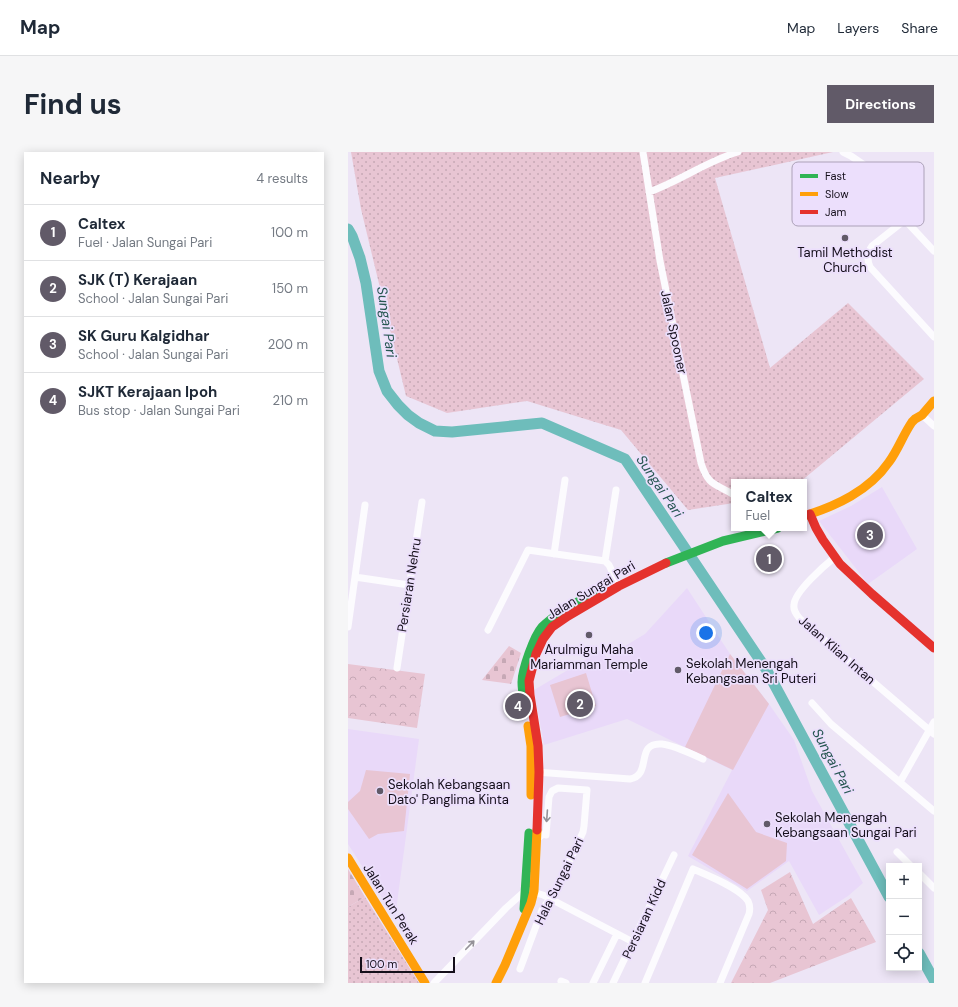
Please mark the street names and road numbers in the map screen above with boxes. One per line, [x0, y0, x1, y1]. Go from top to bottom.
street label: Jalan Spooner [657, 289, 691, 376]
street label: Persiaran Nehru [393, 537, 425, 633]
street label: Jalan Sungai Pari [544, 557, 638, 623]
street label: Jalan Klian Intan [795, 612, 879, 688]
street label: Hala Sungai Pari [531, 835, 587, 927]
street label: Jalan Tun Perak [359, 860, 423, 948]
street label: Persiaran Kidd [618, 876, 670, 962]

